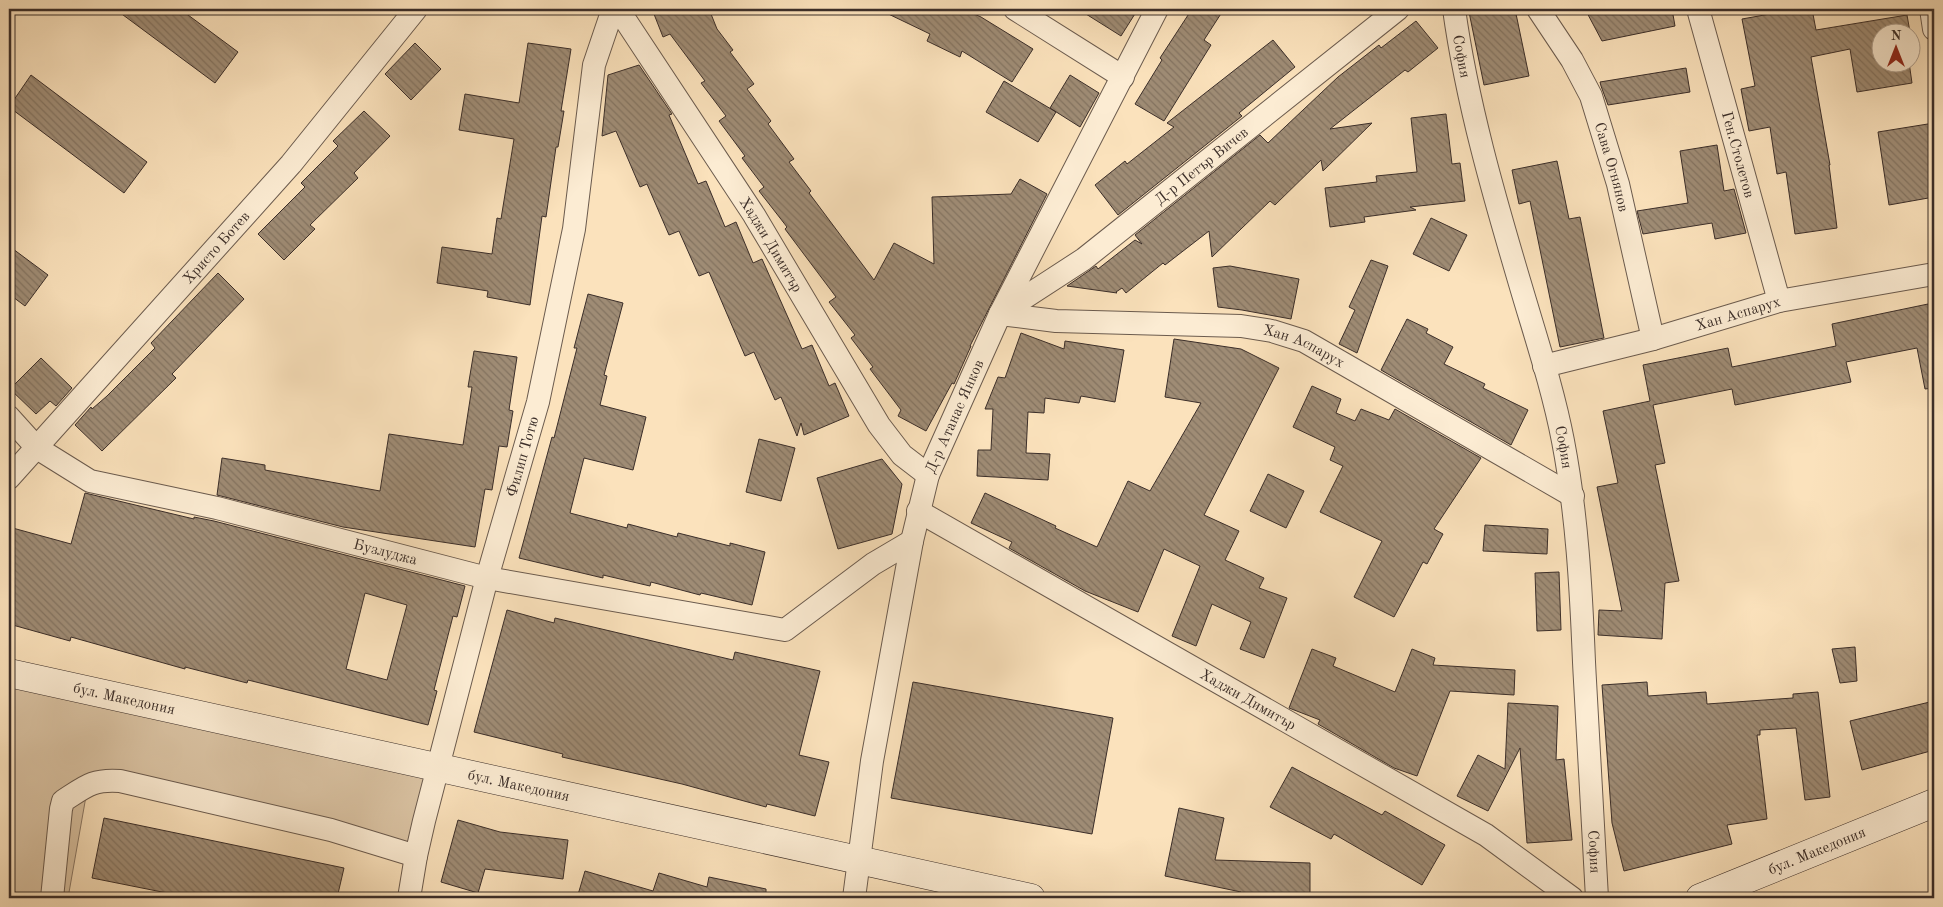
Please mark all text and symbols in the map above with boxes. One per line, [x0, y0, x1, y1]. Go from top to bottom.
north arrow [1870, 22, 1920, 72]
text: N [1891, 29, 1902, 43]
street label: София [1449, 34, 1472, 80]
street label: Ген.Столетов [1718, 110, 1756, 200]
street label: Сава Огнянов [1591, 121, 1630, 213]
street label: Д-р Петър Вичев [1153, 125, 1252, 208]
street label: Хаджи Димитър [736, 195, 804, 295]
street label: Христо Ботев [181, 209, 253, 287]
street label: Хан Аспарух [1694, 295, 1783, 335]
street label: Хан Аспарух [1262, 324, 1347, 372]
street label: Д-р Атанас Янков [924, 358, 988, 476]
street label: Филип Тотю [505, 415, 542, 499]
street label: София [1551, 424, 1574, 470]
street label: Бузлуджа [351, 538, 419, 569]
street label: Хаджи Димитър [1197, 667, 1298, 734]
street label: бул. Македония [72, 681, 176, 718]
street label: бул. Македония [466, 768, 571, 805]
street label: бул. Македония [1766, 825, 1868, 878]
street label: София [1584, 830, 1602, 874]

